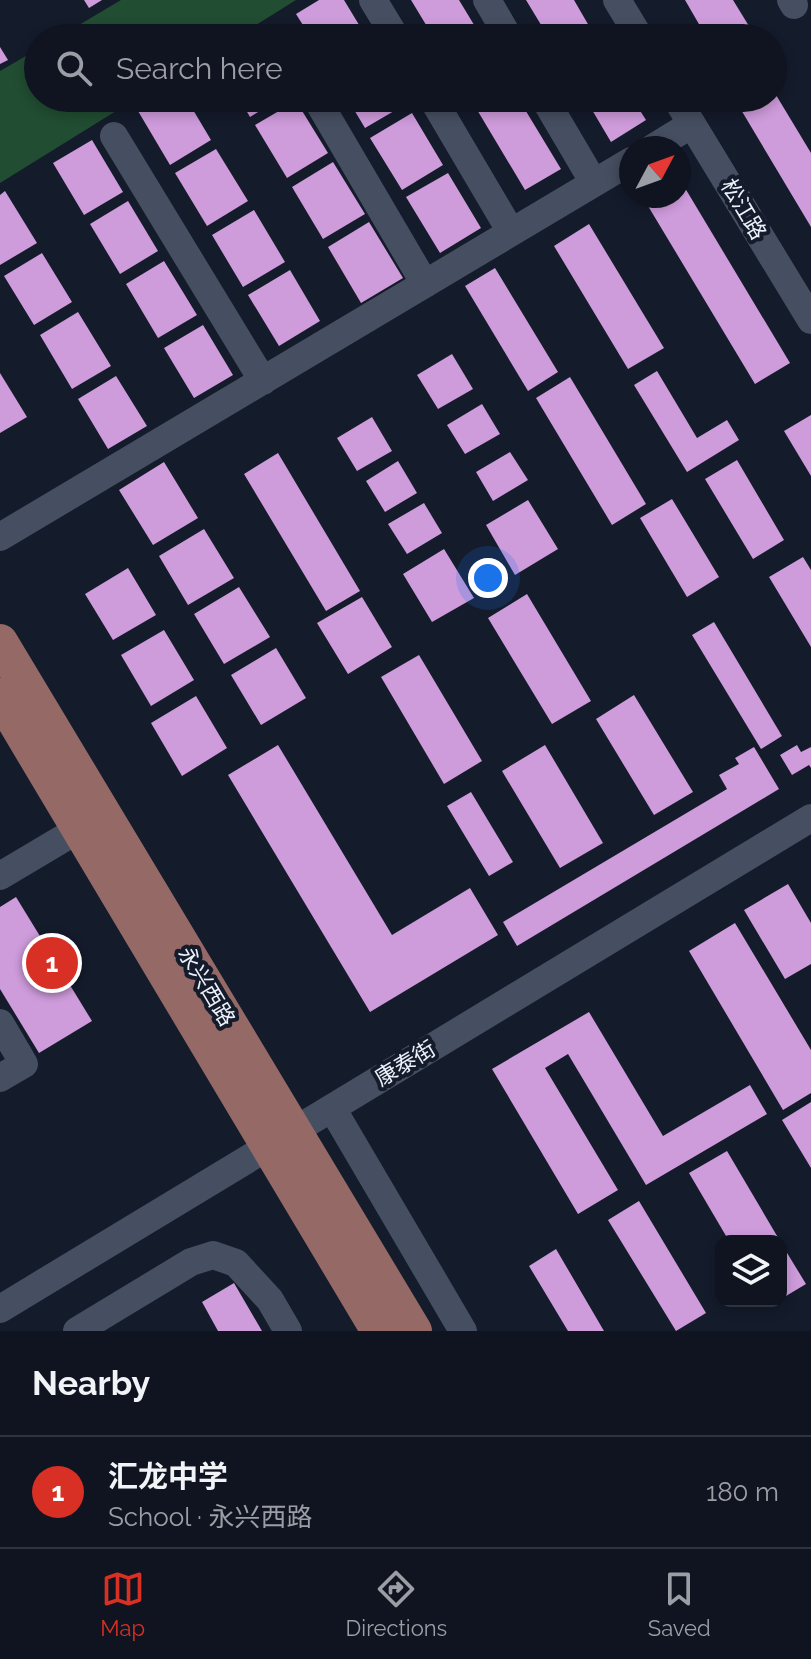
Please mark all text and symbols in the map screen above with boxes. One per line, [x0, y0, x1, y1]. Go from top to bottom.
search box [24, 24, 787, 112]
icon: search [52, 46, 96, 90]
text: Search here [116, 51, 283, 86]
north arrow [619, 136, 691, 208]
street label: 松江路 [716, 174, 772, 244]
your location [468, 558, 508, 598]
pin: 1 [26, 933, 78, 993]
street label: 永兴西路 [173, 942, 241, 1030]
street label: 康泰街 [370, 1035, 440, 1091]
map controls [715, 1235, 787, 1307]
button: layers [715, 1235, 787, 1307]
text: Nearby [32, 1363, 150, 1403]
text: 汇龙中学 [108, 1459, 228, 1494]
text: 1 [52, 1477, 64, 1507]
text: 180 m [706, 1477, 779, 1507]
text: School · 永兴西路 [108, 1502, 313, 1532]
tab: Map [100, 1567, 145, 1641]
tab: Directions [346, 1567, 447, 1641]
tab: Saved [648, 1567, 711, 1641]

